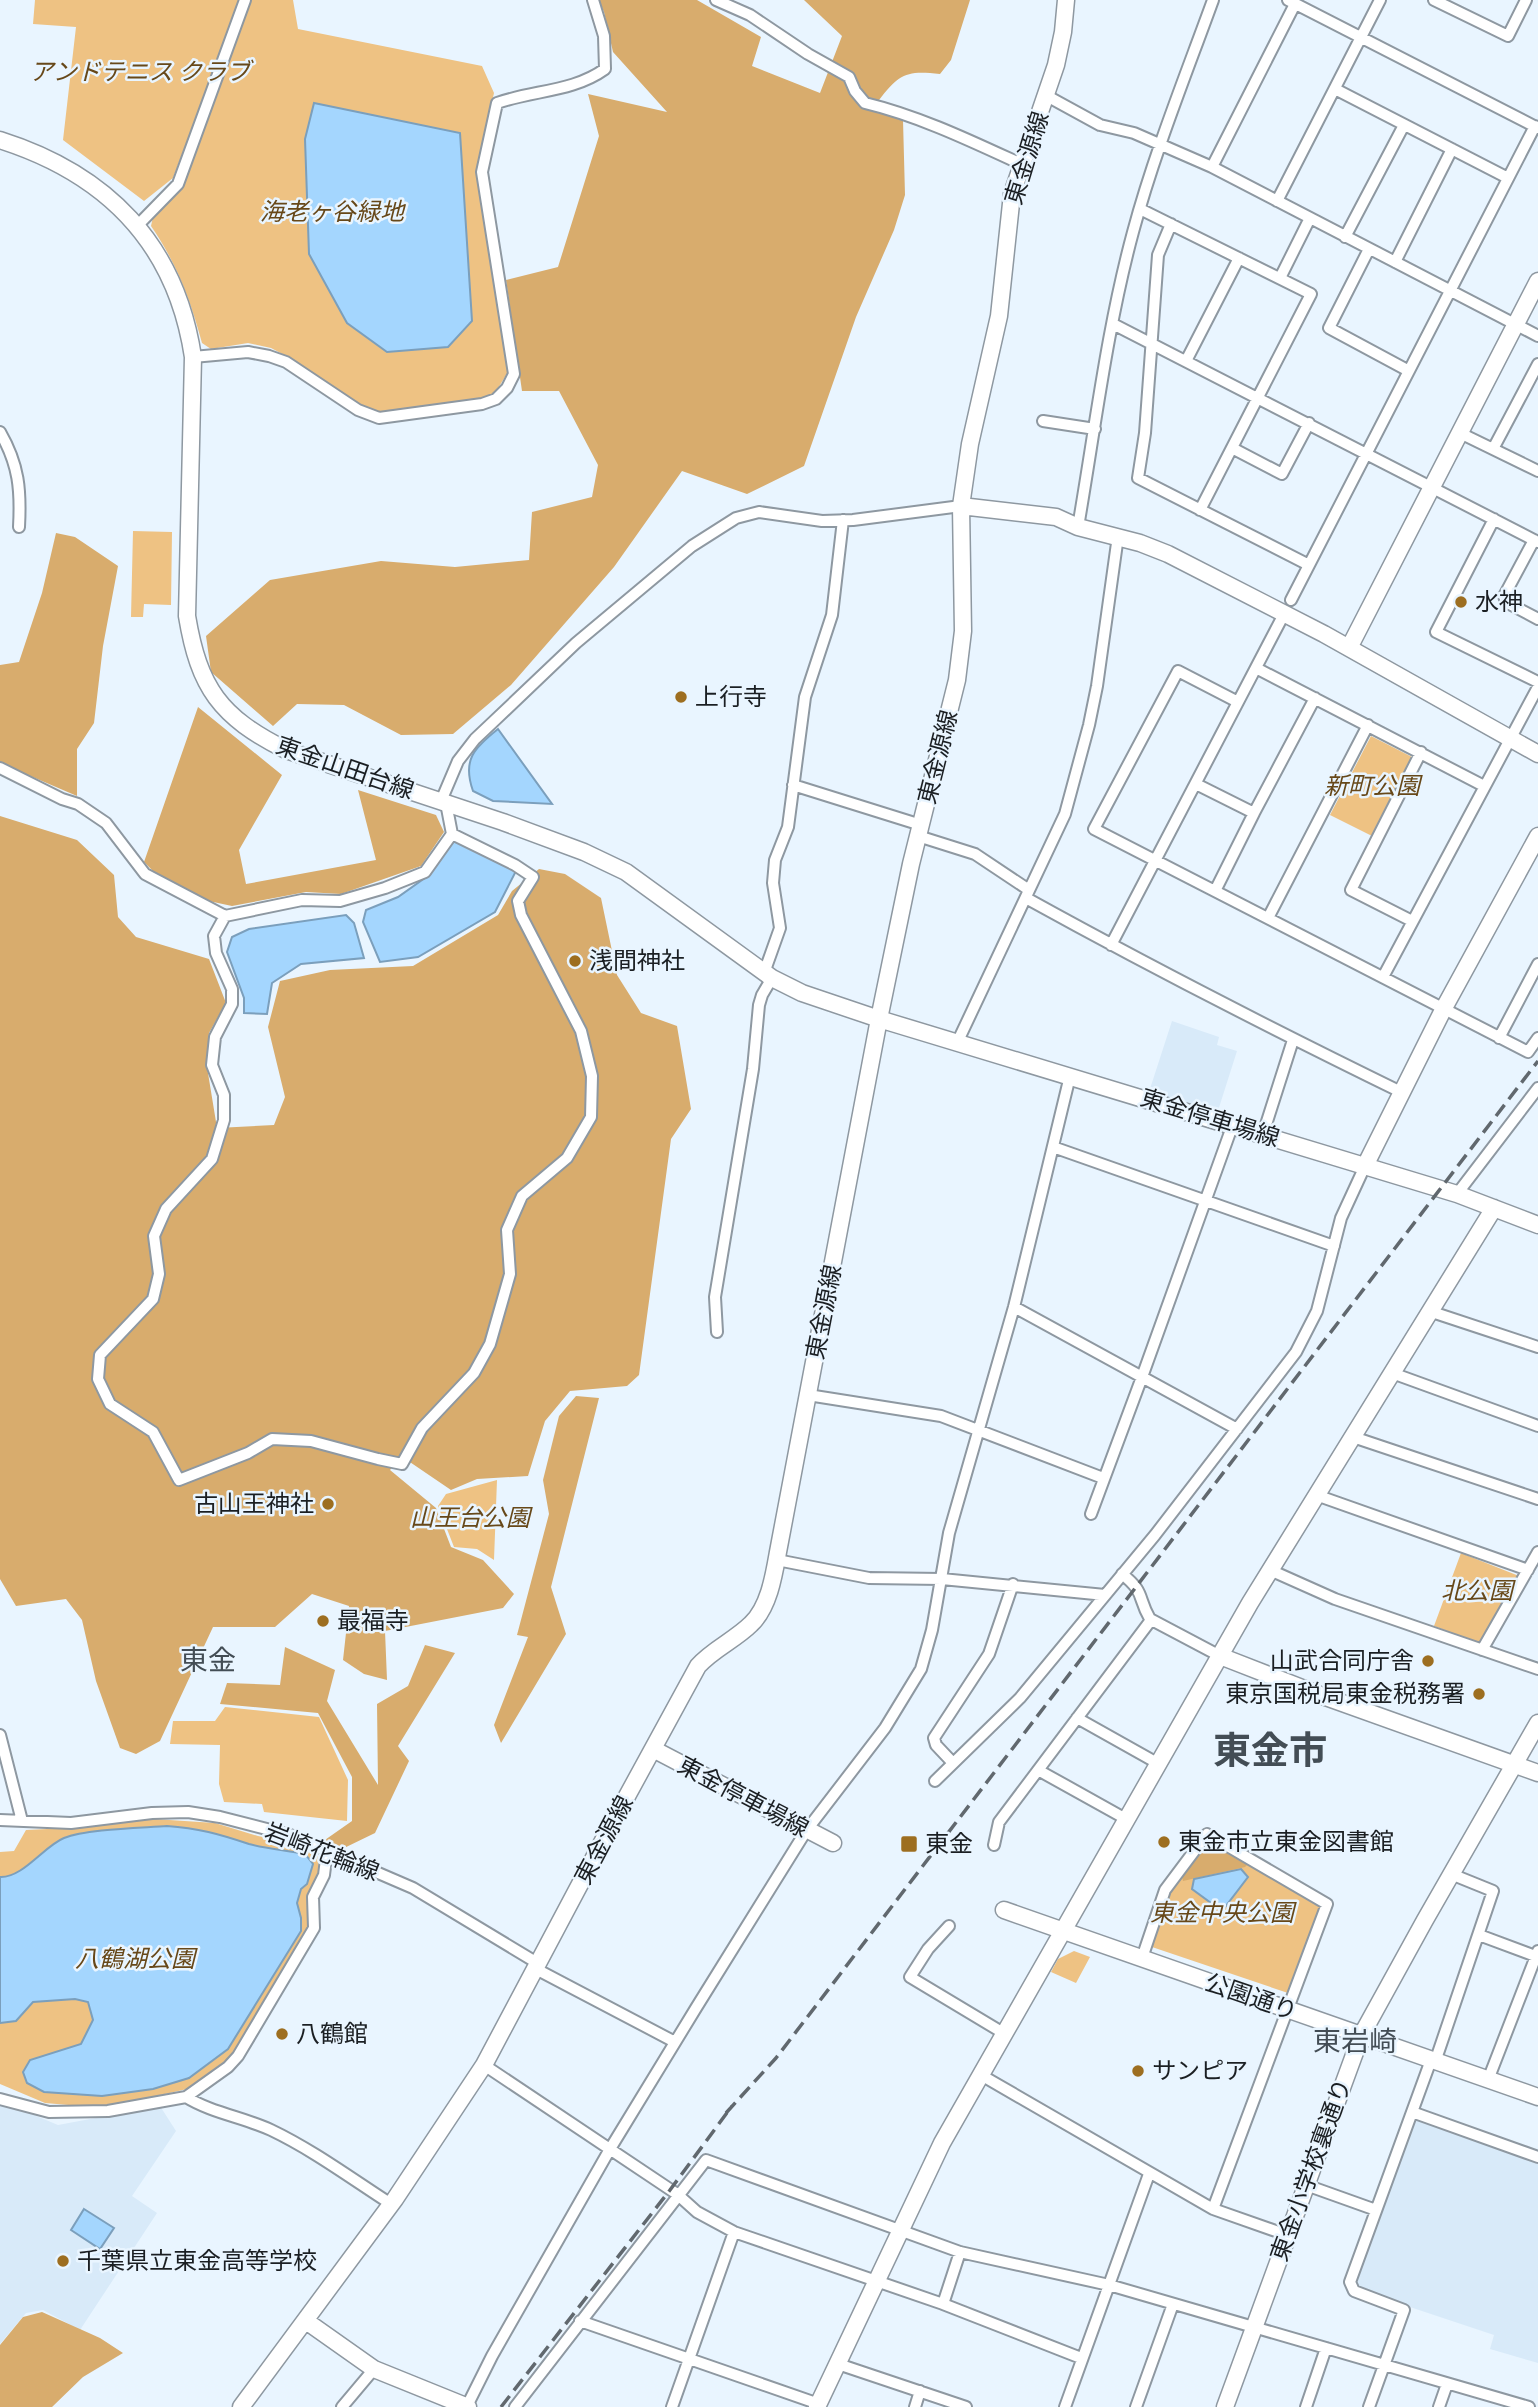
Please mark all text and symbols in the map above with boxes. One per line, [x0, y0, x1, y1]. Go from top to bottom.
park label: アンドテニス クラブ [30, 55, 254, 91]
street label: 東金源線 [997, 107, 1059, 209]
park label: 海老ヶ谷緑地 [260, 195, 407, 231]
place label: 水神 [1475, 585, 1523, 621]
marker: 水神 [1453, 594, 1469, 610]
place label: 上行寺 [695, 680, 767, 716]
marker: 上行寺 [673, 689, 689, 705]
street label: 東金源線 [910, 706, 968, 808]
street label: 東金山田台線 [271, 728, 419, 809]
park label: 新町公園 [1324, 769, 1423, 805]
place label: 浅間神社 [589, 944, 685, 980]
marker: 浅間神社 [567, 953, 583, 969]
street label: 東金停車場線 [1136, 1081, 1284, 1157]
street label: 東金源線 [798, 1262, 852, 1363]
place label: 古山王神社 [194, 1487, 314, 1523]
marker: 古山王神社 [320, 1496, 336, 1512]
park label: 山王台公園 [410, 1501, 533, 1537]
park label: 北公園 [1441, 1574, 1516, 1610]
place label: 最福寺 [337, 1604, 409, 1640]
marker: 最福寺 [315, 1613, 331, 1629]
district label: 東金 [180, 1640, 236, 1683]
place label: 山武合同庁舎 [1270, 1644, 1414, 1680]
marker: 山武合同庁舎 [1420, 1653, 1436, 1669]
place label: 東京国税局東金税務署 [1225, 1677, 1465, 1713]
marker: 東京国税局東金税務署 [1471, 1686, 1487, 1702]
district label: 東金市 [1213, 1724, 1327, 1782]
street label: 東金停車場線 [671, 1748, 815, 1848]
street label: 東金源線 [566, 1790, 643, 1891]
street label: 岩崎花輪線 [259, 1815, 384, 1891]
place label: 東金市立東金図書館 [1178, 1825, 1394, 1861]
place label: 東金 [925, 1827, 973, 1863]
marker: 東金 [899, 1834, 919, 1854]
marker: 東金市立東金図書館 [1156, 1834, 1172, 1850]
park label: 東金中央公園 [1150, 1896, 1297, 1932]
park label: 八鶴湖公園 [75, 1942, 198, 1978]
street label: 公園通り [1199, 1965, 1302, 2031]
place label: 八鶴館 [296, 2017, 368, 2053]
district label: 東岩崎 [1313, 2021, 1397, 2064]
marker: 八鶴館 [274, 2026, 290, 2042]
place label: サンピア [1152, 2054, 1248, 2090]
marker: サンピア [1130, 2063, 1146, 2079]
street label: 東金小学校裏通り [1262, 2074, 1362, 2267]
place label: 千葉県立東金高等学校 [77, 2244, 317, 2280]
marker: 千葉県立東金高等学校 [55, 2253, 71, 2269]

